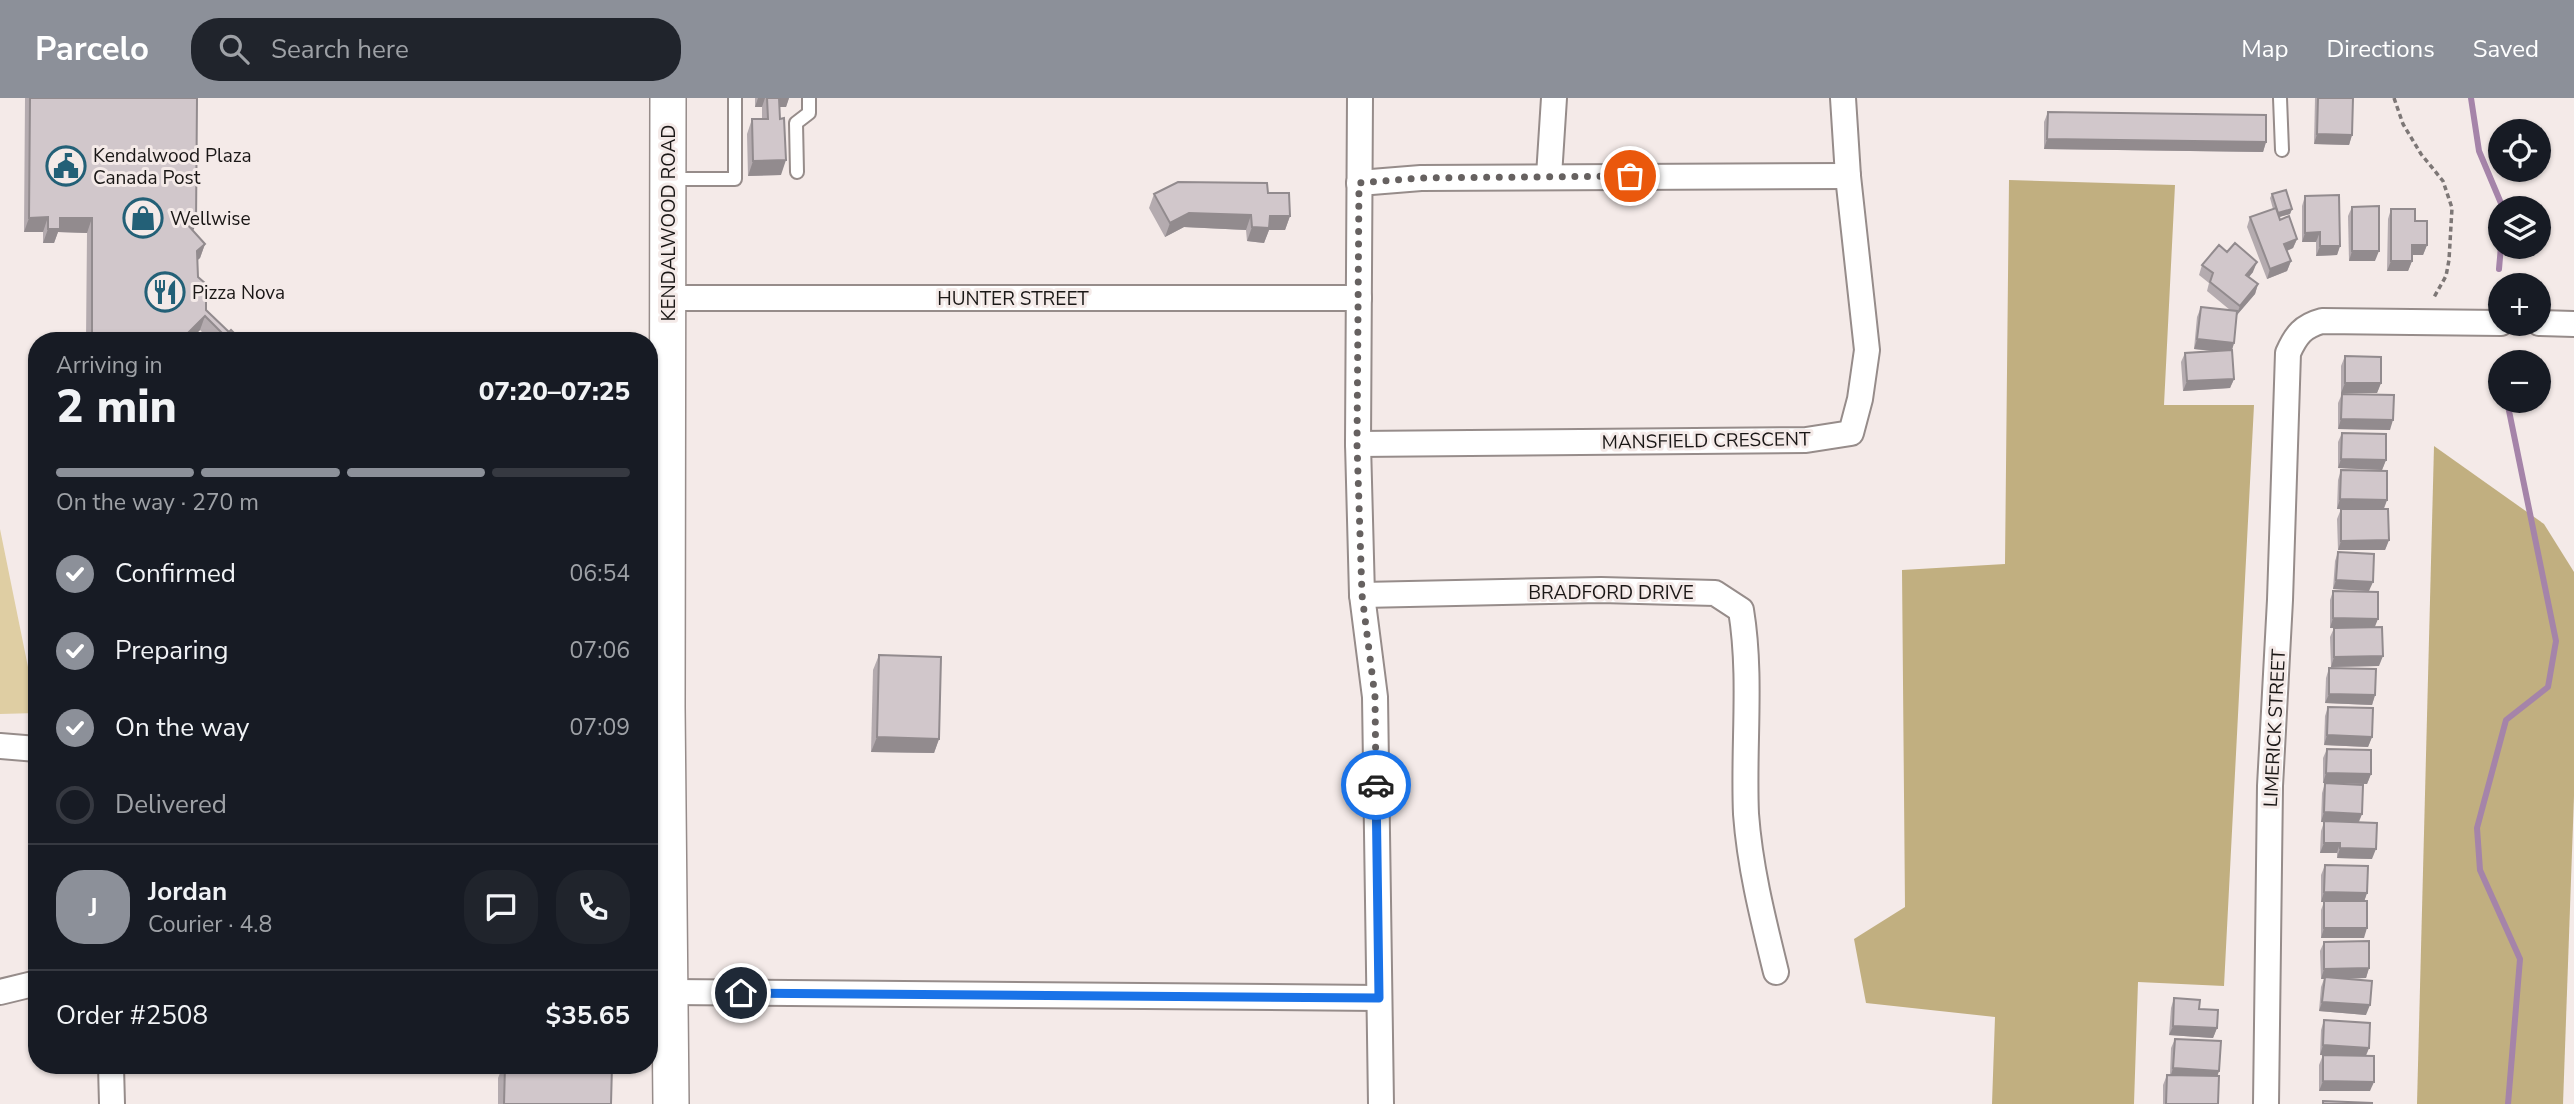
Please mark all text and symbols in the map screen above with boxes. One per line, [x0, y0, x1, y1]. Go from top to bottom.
search box [191, 18, 681, 81]
text: Parcelo [35, 27, 149, 72]
icon: search [215, 30, 253, 68]
text: Search here [271, 32, 409, 67]
text: Map [2241, 33, 2288, 65]
text: Directions [2326, 33, 2435, 65]
text: Saved [2473, 33, 2539, 65]
map controls [2488, 119, 2551, 413]
button: locate [2488, 119, 2551, 182]
street label: KENDALWOOD ROAD [656, 125, 682, 321]
place label: Kendalwood Plaza Canada Post [93, 143, 252, 191]
public building icon: Kendalwood Plaza Canada Post [45, 145, 87, 187]
pin [1600, 146, 1660, 206]
icon: bag [1611, 157, 1649, 195]
button: layers [2488, 196, 2551, 259]
shop icon: Wellwise [122, 197, 164, 239]
place label: Wellwise [170, 206, 251, 232]
restaurant icon: Pizza Nova [144, 271, 186, 313]
button: + [2488, 273, 2551, 336]
place label: Pizza Nova [192, 280, 285, 306]
street label: HUNTER STREET [937, 286, 1089, 312]
text: Arriving in [56, 350, 163, 381]
button: − [2488, 350, 2551, 413]
text: 07:20–07:25 [479, 374, 630, 409]
text: 2 min [56, 375, 177, 438]
street label: MANSFIELD CRESCENT [1601, 426, 1811, 456]
text: On the way · 270 m [56, 487, 259, 518]
icon: check [56, 555, 94, 593]
text: Confirmed [115, 556, 236, 591]
text: 06:54 [570, 558, 630, 589]
street label: BRADFORD DRIVE [1528, 580, 1694, 606]
icon: check [56, 632, 94, 670]
text: Preparing [115, 633, 228, 668]
text: 07:06 [570, 635, 630, 666]
street label: LIMERICK STREET [2258, 648, 2292, 808]
icon: check [56, 709, 94, 747]
text: On the way [115, 710, 249, 745]
text: 07:09 [570, 712, 630, 743]
courier [1341, 750, 1411, 820]
icon: car [1357, 766, 1395, 804]
text: Delivered [115, 787, 227, 822]
button: chat [464, 870, 538, 944]
button: phone [556, 870, 630, 944]
text: Jordan [148, 874, 227, 909]
text: J [88, 890, 98, 925]
text: Courier · 4.8 [148, 909, 272, 940]
pin [711, 963, 771, 1023]
icon: home [722, 974, 760, 1012]
text: Order #2508 [56, 998, 208, 1033]
text: $35.65 [546, 998, 630, 1033]

